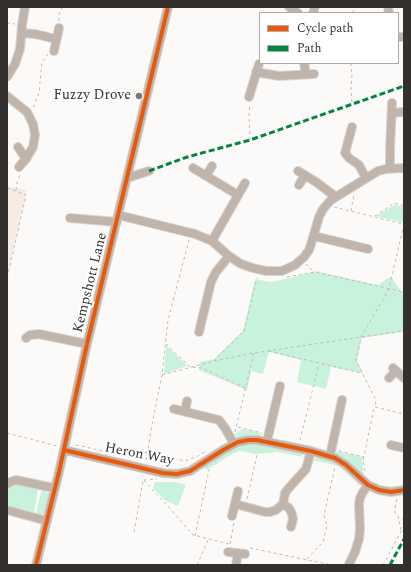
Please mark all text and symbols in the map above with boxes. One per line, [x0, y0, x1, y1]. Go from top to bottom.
legend [259, 12, 399, 64]
text: Cycle path [297, 19, 354, 38]
text: Path [297, 39, 322, 58]
place label: Fuzzy Drove [54, 88, 131, 104]
marker: Fuzzy Drove [134, 91, 144, 101]
street label: Kempshott Lane [70, 231, 112, 335]
street label: Heron Way [103, 440, 175, 470]

